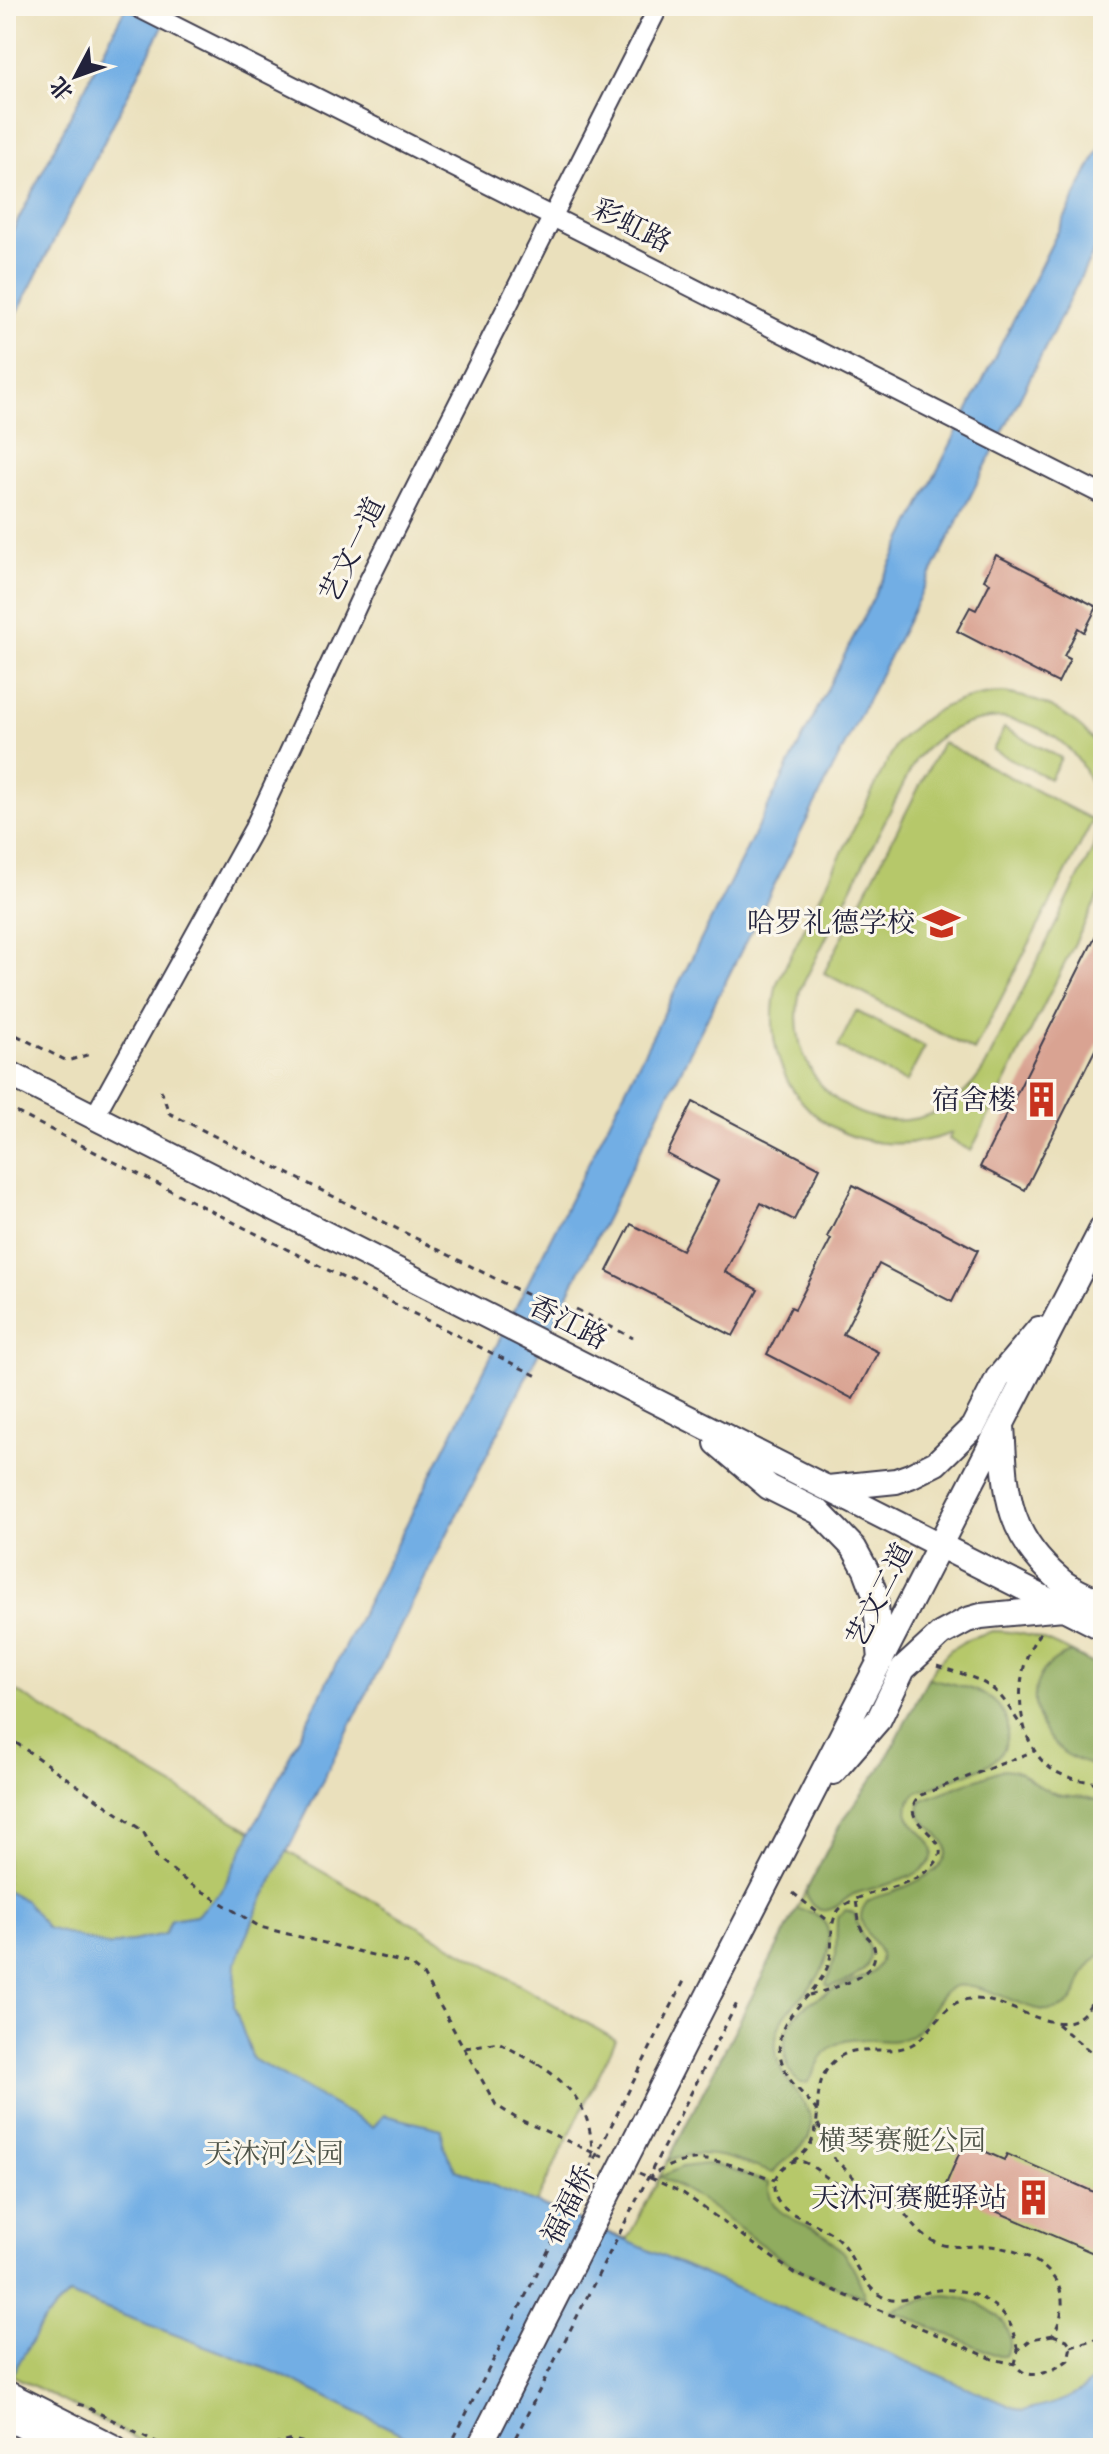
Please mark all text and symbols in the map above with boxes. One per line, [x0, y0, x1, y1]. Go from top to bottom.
north arrow [36, 36, 116, 116]
text: 北 [45, 71, 79, 105]
street label: 彩虹路 [587, 191, 677, 261]
street label: 艺文一道 [313, 492, 393, 608]
school or university icon: 哈罗礼德学校 [922, 904, 960, 942]
place label: 哈罗礼德学校 [747, 906, 915, 941]
building icon: 宿舍楼 [1023, 1081, 1061, 1119]
place label: 宿舍楼 [932, 1083, 1016, 1118]
street label: 香江路 [523, 1288, 613, 1358]
street label: 艺文二道 [839, 1537, 921, 1653]
park label: 横琴赛艇公园 [818, 2124, 986, 2159]
park label: 天沐河公园 [204, 2137, 344, 2172]
street label: 福福桥 [534, 2160, 604, 2250]
building icon: 天沐河赛艇驿站 [1014, 2179, 1052, 2217]
place label: 天沐河赛艇驿站 [811, 2181, 1007, 2216]

